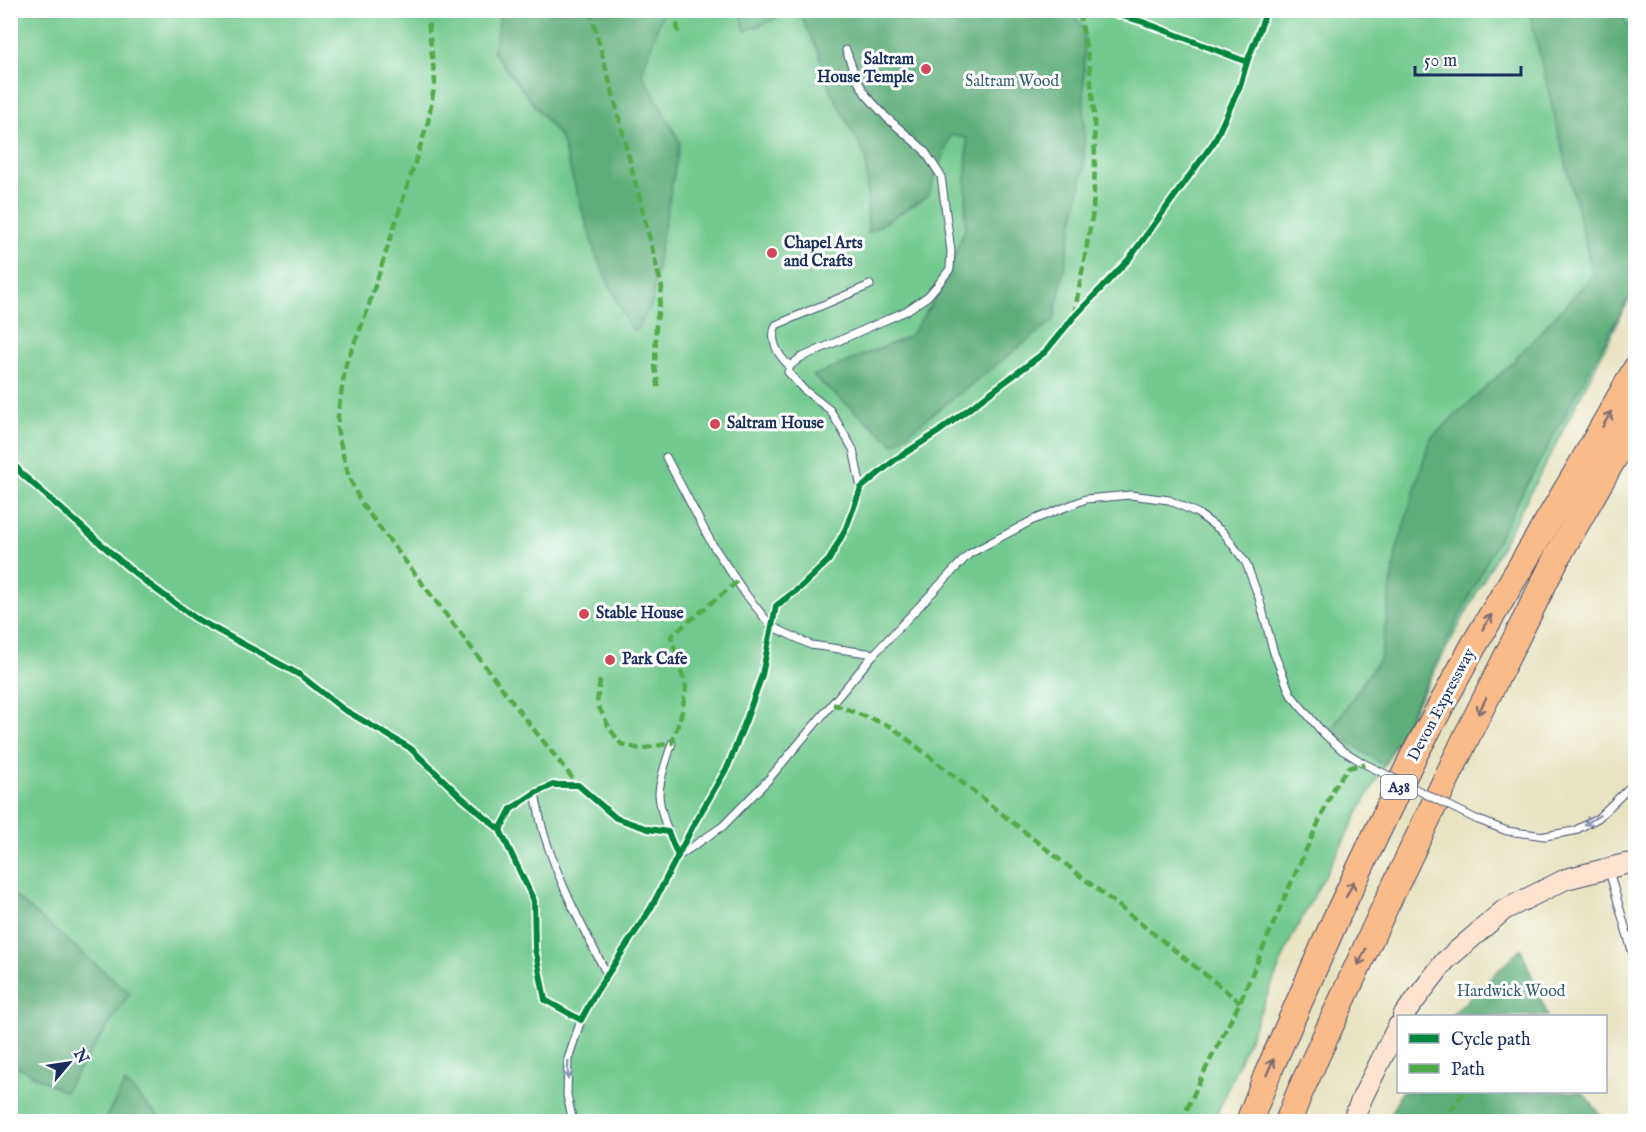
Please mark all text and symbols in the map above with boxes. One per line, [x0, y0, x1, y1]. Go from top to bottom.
scale bar [1415, 39, 1522, 77]
place label: Saltram House Temple [817, 50, 915, 88]
text: 50 m [1424, 50, 1457, 73]
marker: Saltram House Temple [919, 62, 933, 76]
park label: Saltram Wood [965, 72, 1059, 92]
place label: Chapel Arts and Crafts [784, 234, 863, 272]
marker: Chapel Arts and Crafts [765, 246, 779, 260]
one-way arrow [1601, 411, 1613, 428]
place label: Saltram House [727, 414, 825, 434]
marker: Saltram House [708, 417, 722, 431]
place label: Stable House [596, 604, 684, 624]
marker: Stable House [577, 607, 591, 621]
one-way arrow [1482, 614, 1494, 631]
street label: Devon Expressway [1404, 645, 1480, 765]
place label: Park Cafe [622, 650, 688, 670]
marker: Park Cafe [603, 653, 617, 667]
one-way arrow [1476, 696, 1488, 714]
road number: A38 [1381, 775, 1417, 799]
one-way arrow [1584, 815, 1601, 827]
one-way arrow [1345, 880, 1357, 898]
one-way arrow [1356, 948, 1367, 966]
park label: Hardwick Wood [1457, 982, 1566, 1002]
legend [1397, 1015, 1607, 1093]
text: Cycle path [1451, 1029, 1531, 1052]
north arrow [39, 1033, 99, 1093]
text: N [68, 1045, 93, 1068]
one-way arrow [1266, 1058, 1277, 1076]
text: Path [1451, 1059, 1485, 1082]
one-way arrow [562, 1060, 574, 1080]

